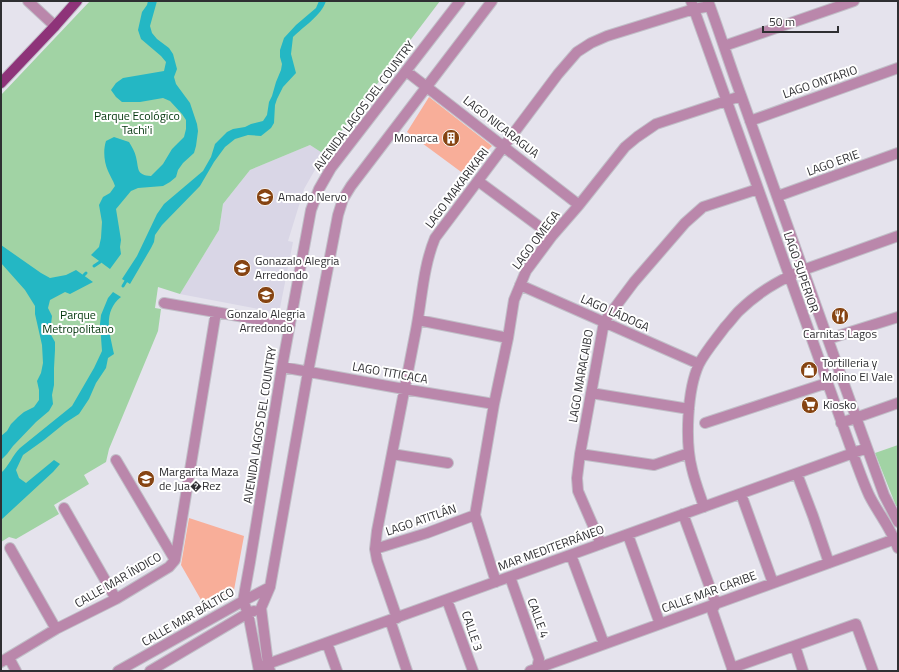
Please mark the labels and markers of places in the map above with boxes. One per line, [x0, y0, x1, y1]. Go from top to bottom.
place label: Monarca [394, 128, 438, 147]
building icon: Monarca [441, 128, 461, 148]
school or university icon: Amado Nervo [255, 187, 275, 207]
place label: Amado Nervo [278, 187, 347, 206]
place label: Gonazalo Alegria Arredondo [255, 251, 339, 284]
school or university icon: Gonazalo Alegria Arredondo [232, 258, 252, 278]
school or university icon: Gonzalo Alegria Arredondo [256, 285, 276, 305]
place label: Gonzalo Alegria Arredondo [227, 304, 305, 337]
restaurant icon: Carnitas Lagos [830, 306, 850, 326]
place label: Carnitas Lagos [803, 324, 877, 343]
place label: Tortilleria y Molino El Vale [822, 353, 893, 386]
shop icon: Tortilleria y Molino El Vale [799, 360, 819, 380]
supermarket icon: Kiosko [800, 395, 820, 415]
place label: Kiosko [823, 395, 856, 414]
place label: Margarita Maza de Jua�Rez [159, 462, 239, 495]
school or university icon: Margarita Maza de Jua�Rez [136, 469, 156, 489]

